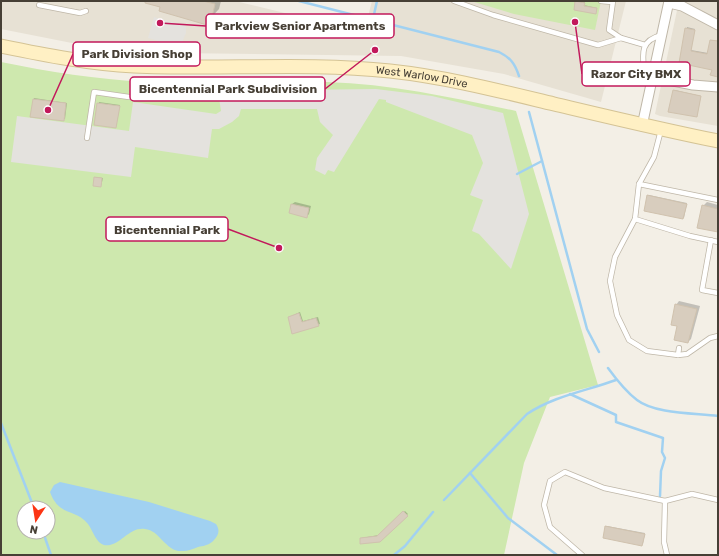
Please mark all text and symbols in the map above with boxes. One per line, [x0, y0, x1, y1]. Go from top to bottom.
callout: Parkview Senior Apartments [206, 14, 394, 38]
text: Parkview Senior Apartments [215, 19, 386, 33]
callout: Park Division Shop [73, 42, 200, 66]
text: Park Division Shop [82, 47, 193, 61]
callout: Razor City BMX [582, 62, 690, 86]
street label: West Warlow Drive [375, 63, 469, 90]
text: Razor City BMX [591, 67, 682, 81]
callout: Bicentennial Park Subdivision [130, 77, 325, 101]
text: Bicentennial Park Subdivision [139, 82, 317, 96]
callout: Bicentennial Park [106, 217, 228, 241]
text: Bicentennial Park [114, 223, 220, 237]
north arrow [16, 500, 56, 540]
text: N [29, 522, 39, 536]

